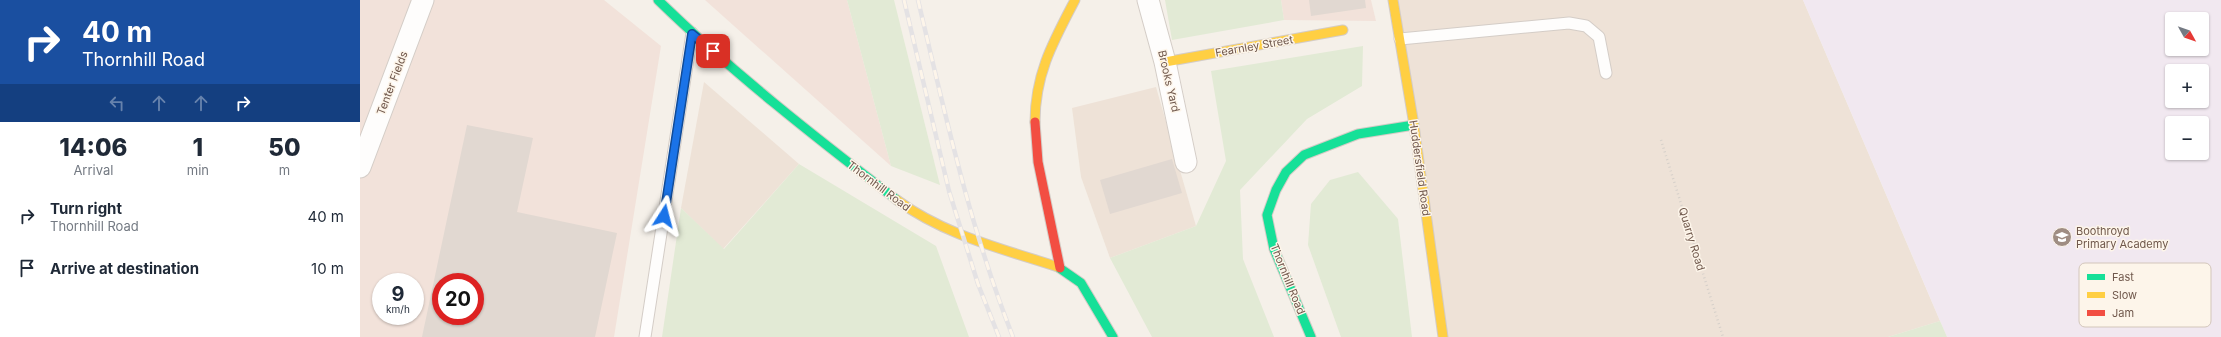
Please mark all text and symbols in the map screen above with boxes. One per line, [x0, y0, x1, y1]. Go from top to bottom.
north arrow [2165, 12, 2209, 56]
map controls [2165, 12, 2209, 160]
text: 40 m [82, 15, 152, 49]
icon: right [16, 16, 68, 68]
street label: Fearnley Street [1214, 32, 1294, 60]
pin [696, 34, 730, 68]
icon: arrive [702, 40, 724, 62]
text: Thornhill Road [82, 49, 205, 70]
street label: Tenter Fields [373, 49, 411, 117]
street label: Brooks Yard [1155, 49, 1183, 113]
button: + [2165, 64, 2209, 108]
icon: left [106, 92, 128, 114]
icon: ahead [148, 92, 170, 114]
icon: ahead [190, 92, 212, 114]
icon: right [232, 92, 254, 114]
button: − [2165, 116, 2209, 160]
street label: Huddersfield Road [1406, 119, 1434, 217]
text: 14:06 [59, 133, 127, 162]
text: 1 [193, 133, 203, 162]
text: 50 [268, 133, 301, 162]
street label: Thornhill Road [845, 158, 913, 214]
text: Arrival [73, 162, 113, 178]
text: min [187, 162, 209, 178]
text: m [279, 162, 290, 178]
position arrow [643, 195, 685, 237]
text: Turn right [50, 199, 122, 218]
icon: right [16, 205, 38, 227]
street label: Quarry Road [1676, 206, 1708, 272]
text: 40 m [307, 207, 344, 226]
text: Thornhill Road [50, 218, 139, 234]
place label: Boothroyd Primary Academy [2076, 224, 2168, 251]
school or university icon: Boothroyd Primary Academy [2051, 226, 2073, 248]
street label: Thornhill Road [1267, 242, 1309, 316]
icon: arrive [16, 257, 38, 279]
text: Arrive at destination [50, 259, 199, 278]
text: 10 m [311, 259, 344, 278]
legend [2079, 263, 2211, 327]
text: Fast [2112, 270, 2134, 284]
speed limit sign: 20 [432, 273, 484, 325]
text: 9 [391, 282, 404, 306]
text: Slow [2112, 288, 2137, 302]
text: km/h [386, 303, 410, 315]
text: Jam [2112, 306, 2134, 320]

